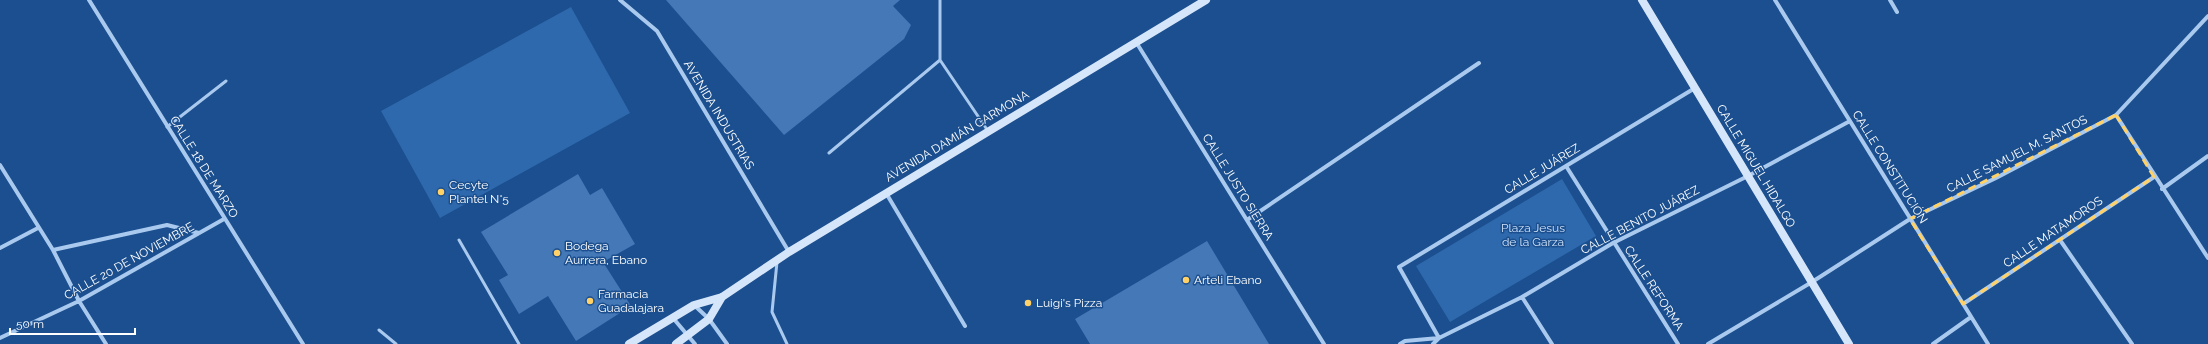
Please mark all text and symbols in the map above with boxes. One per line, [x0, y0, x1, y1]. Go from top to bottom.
street label: AVENIDA INDUSTRIAS [681, 58, 757, 172]
street label: AVENIDA DAMIÁN CARMONA [882, 87, 1032, 185]
street label: CALLE MIGUEL HIDALGO [1714, 102, 1798, 230]
street label: CALLE CONSTITUCIÓN [1850, 108, 1930, 226]
street label: CALLE SAMUEL M. SANTOS [1944, 112, 2090, 196]
street label: CALLE 18 DE MARZO [167, 113, 241, 221]
street label: CALLE JUSTO SIERRA [1200, 131, 1276, 243]
street label: CALLE JUÁREZ [1502, 141, 1583, 197]
place label: Cecyte Plantel N°5 [449, 178, 509, 206]
street label: CALLE BENITO JUÁREZ [1578, 183, 1702, 257]
marker: Cecyte Plantel N°5 [436, 187, 446, 197]
street label: CALLE MATAMOROS [2001, 194, 2105, 270]
street label: CALLE 20 DE NOVIEMBRE [62, 219, 196, 303]
park label: Plaza Jesus de la Garza [1501, 221, 1565, 249]
place label: Bodega Aurrera, Ebano [565, 239, 647, 267]
street label: CALLE REFORMA [1621, 243, 1687, 333]
marker: Bodega Aurrera, Ebano [552, 248, 562, 258]
place label: Arteli Ebano [1194, 273, 1262, 287]
marker: Arteli Ebano [1181, 275, 1191, 285]
place label: Farmacia Guadalajara [598, 287, 664, 315]
marker: Farmacia Guadalajara [585, 296, 595, 306]
place label: Luigi's Pizza [1036, 296, 1102, 310]
marker: Luigi's Pizza [1023, 298, 1033, 308]
scale bar [10, 310, 135, 336]
text: 50 m [16, 317, 44, 331]

